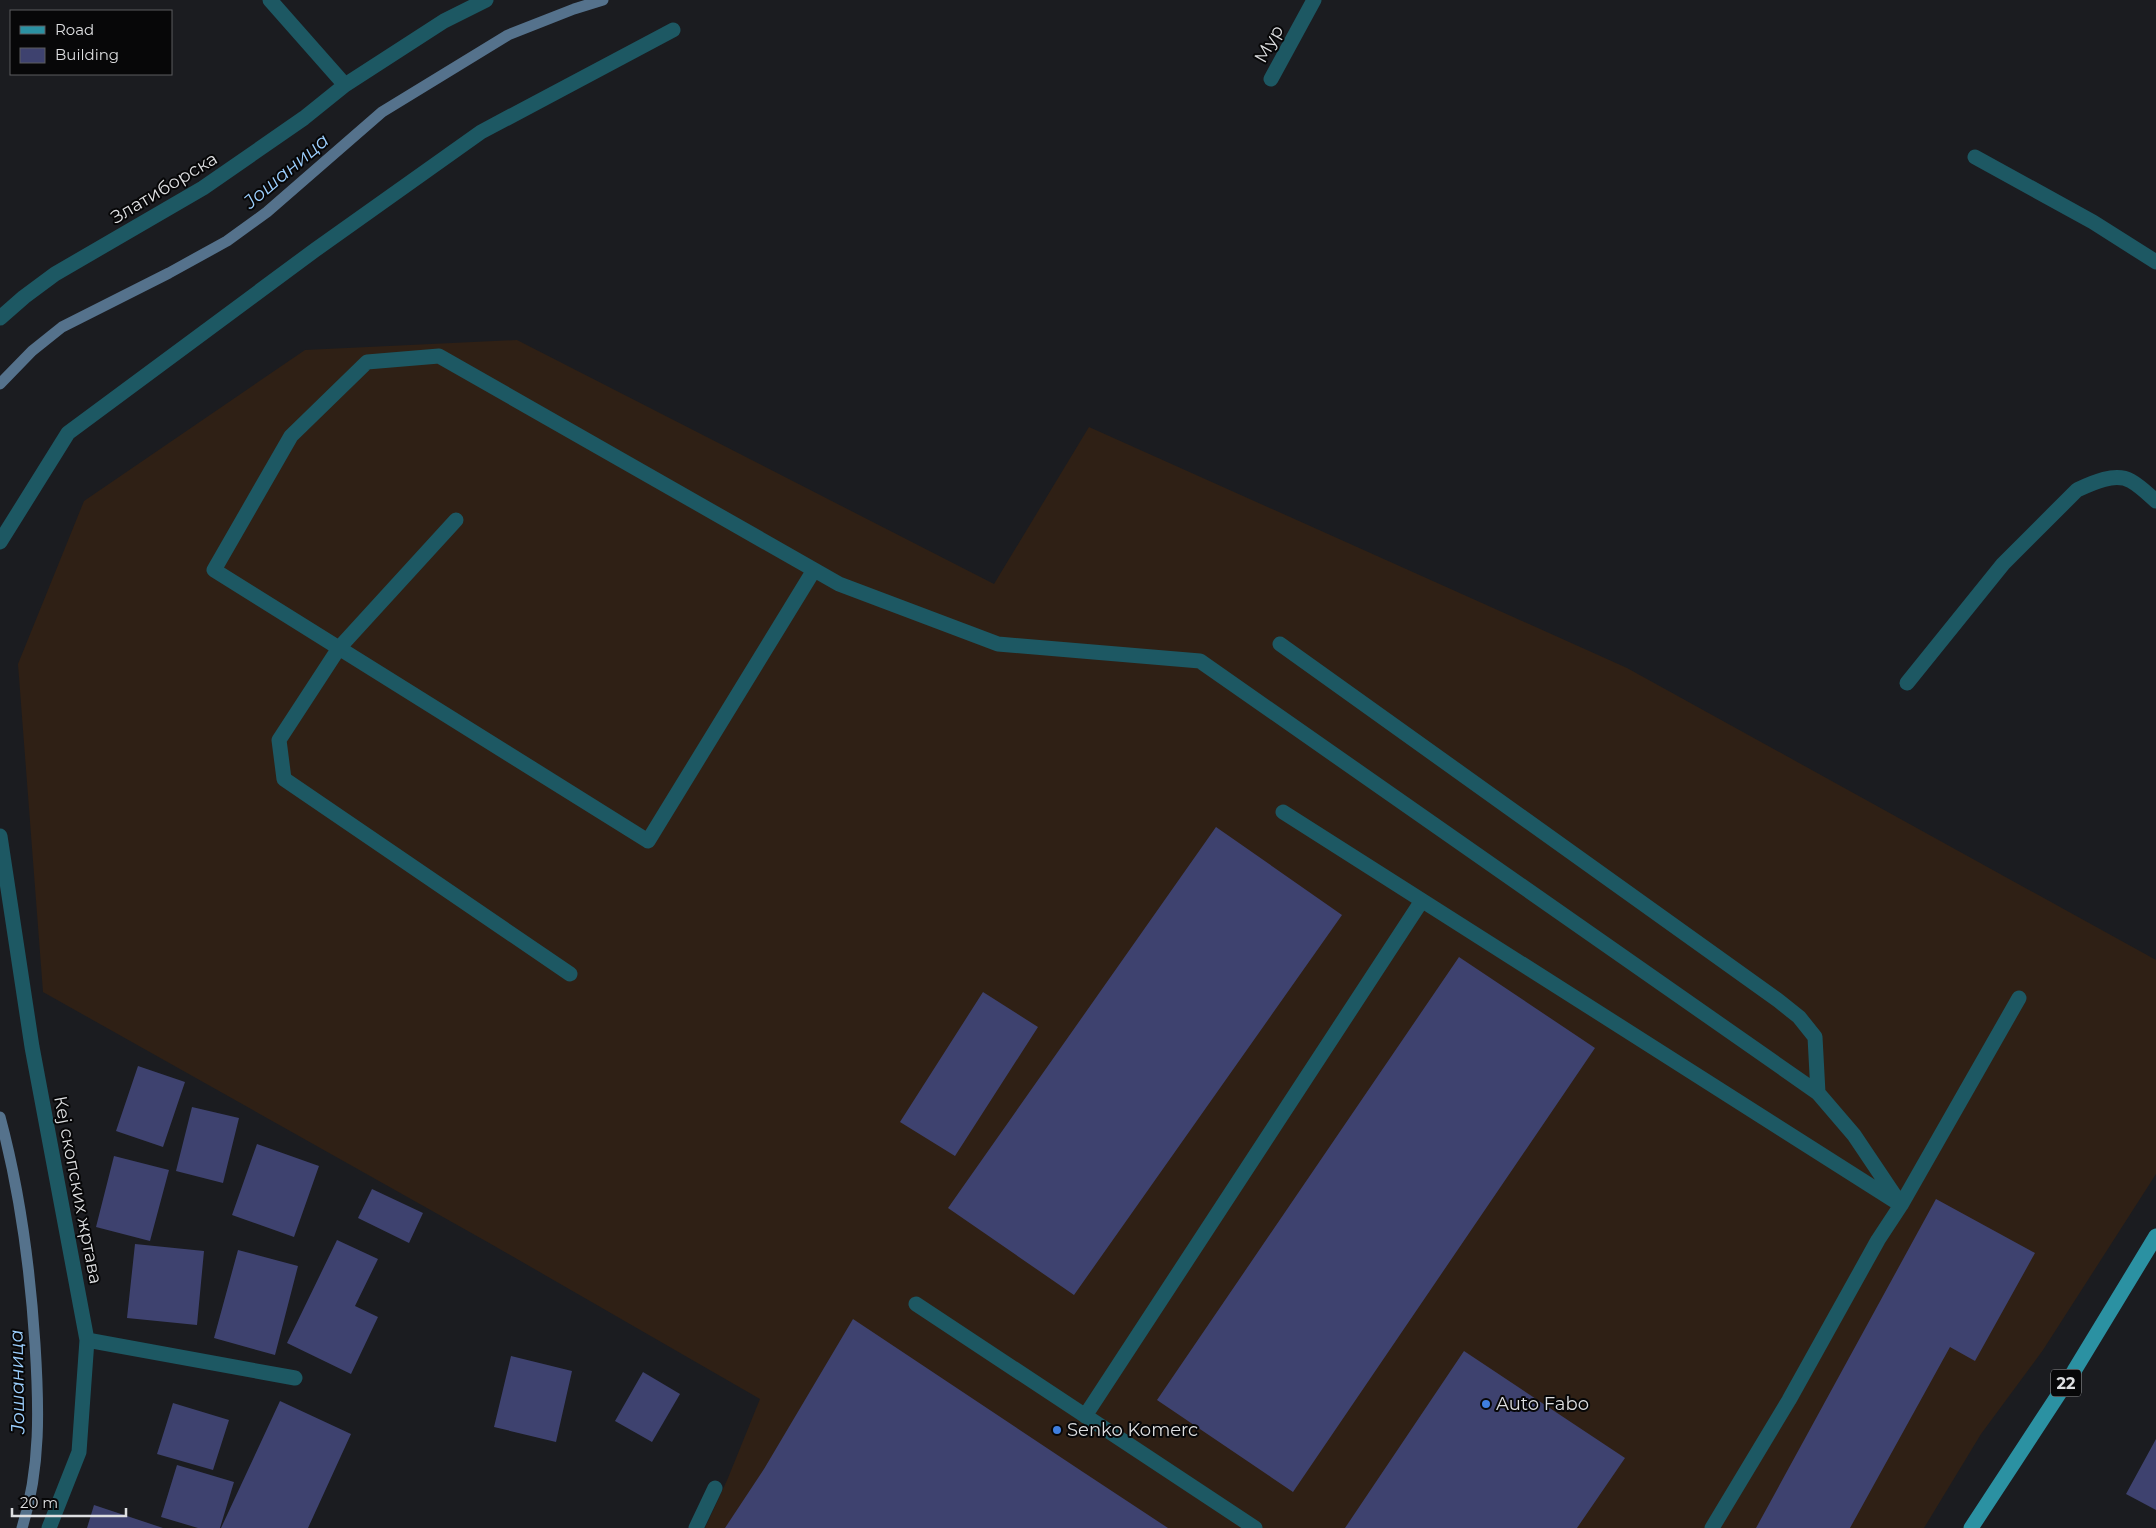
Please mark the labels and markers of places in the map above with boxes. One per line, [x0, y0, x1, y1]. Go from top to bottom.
place label: Auto Fabo [1496, 1393, 1589, 1415]
marker: Auto Fabo [1480, 1398, 1492, 1410]
place label: Senko Komerc [1067, 1419, 1198, 1441]
marker: Senko Komerc [1051, 1424, 1063, 1436]

